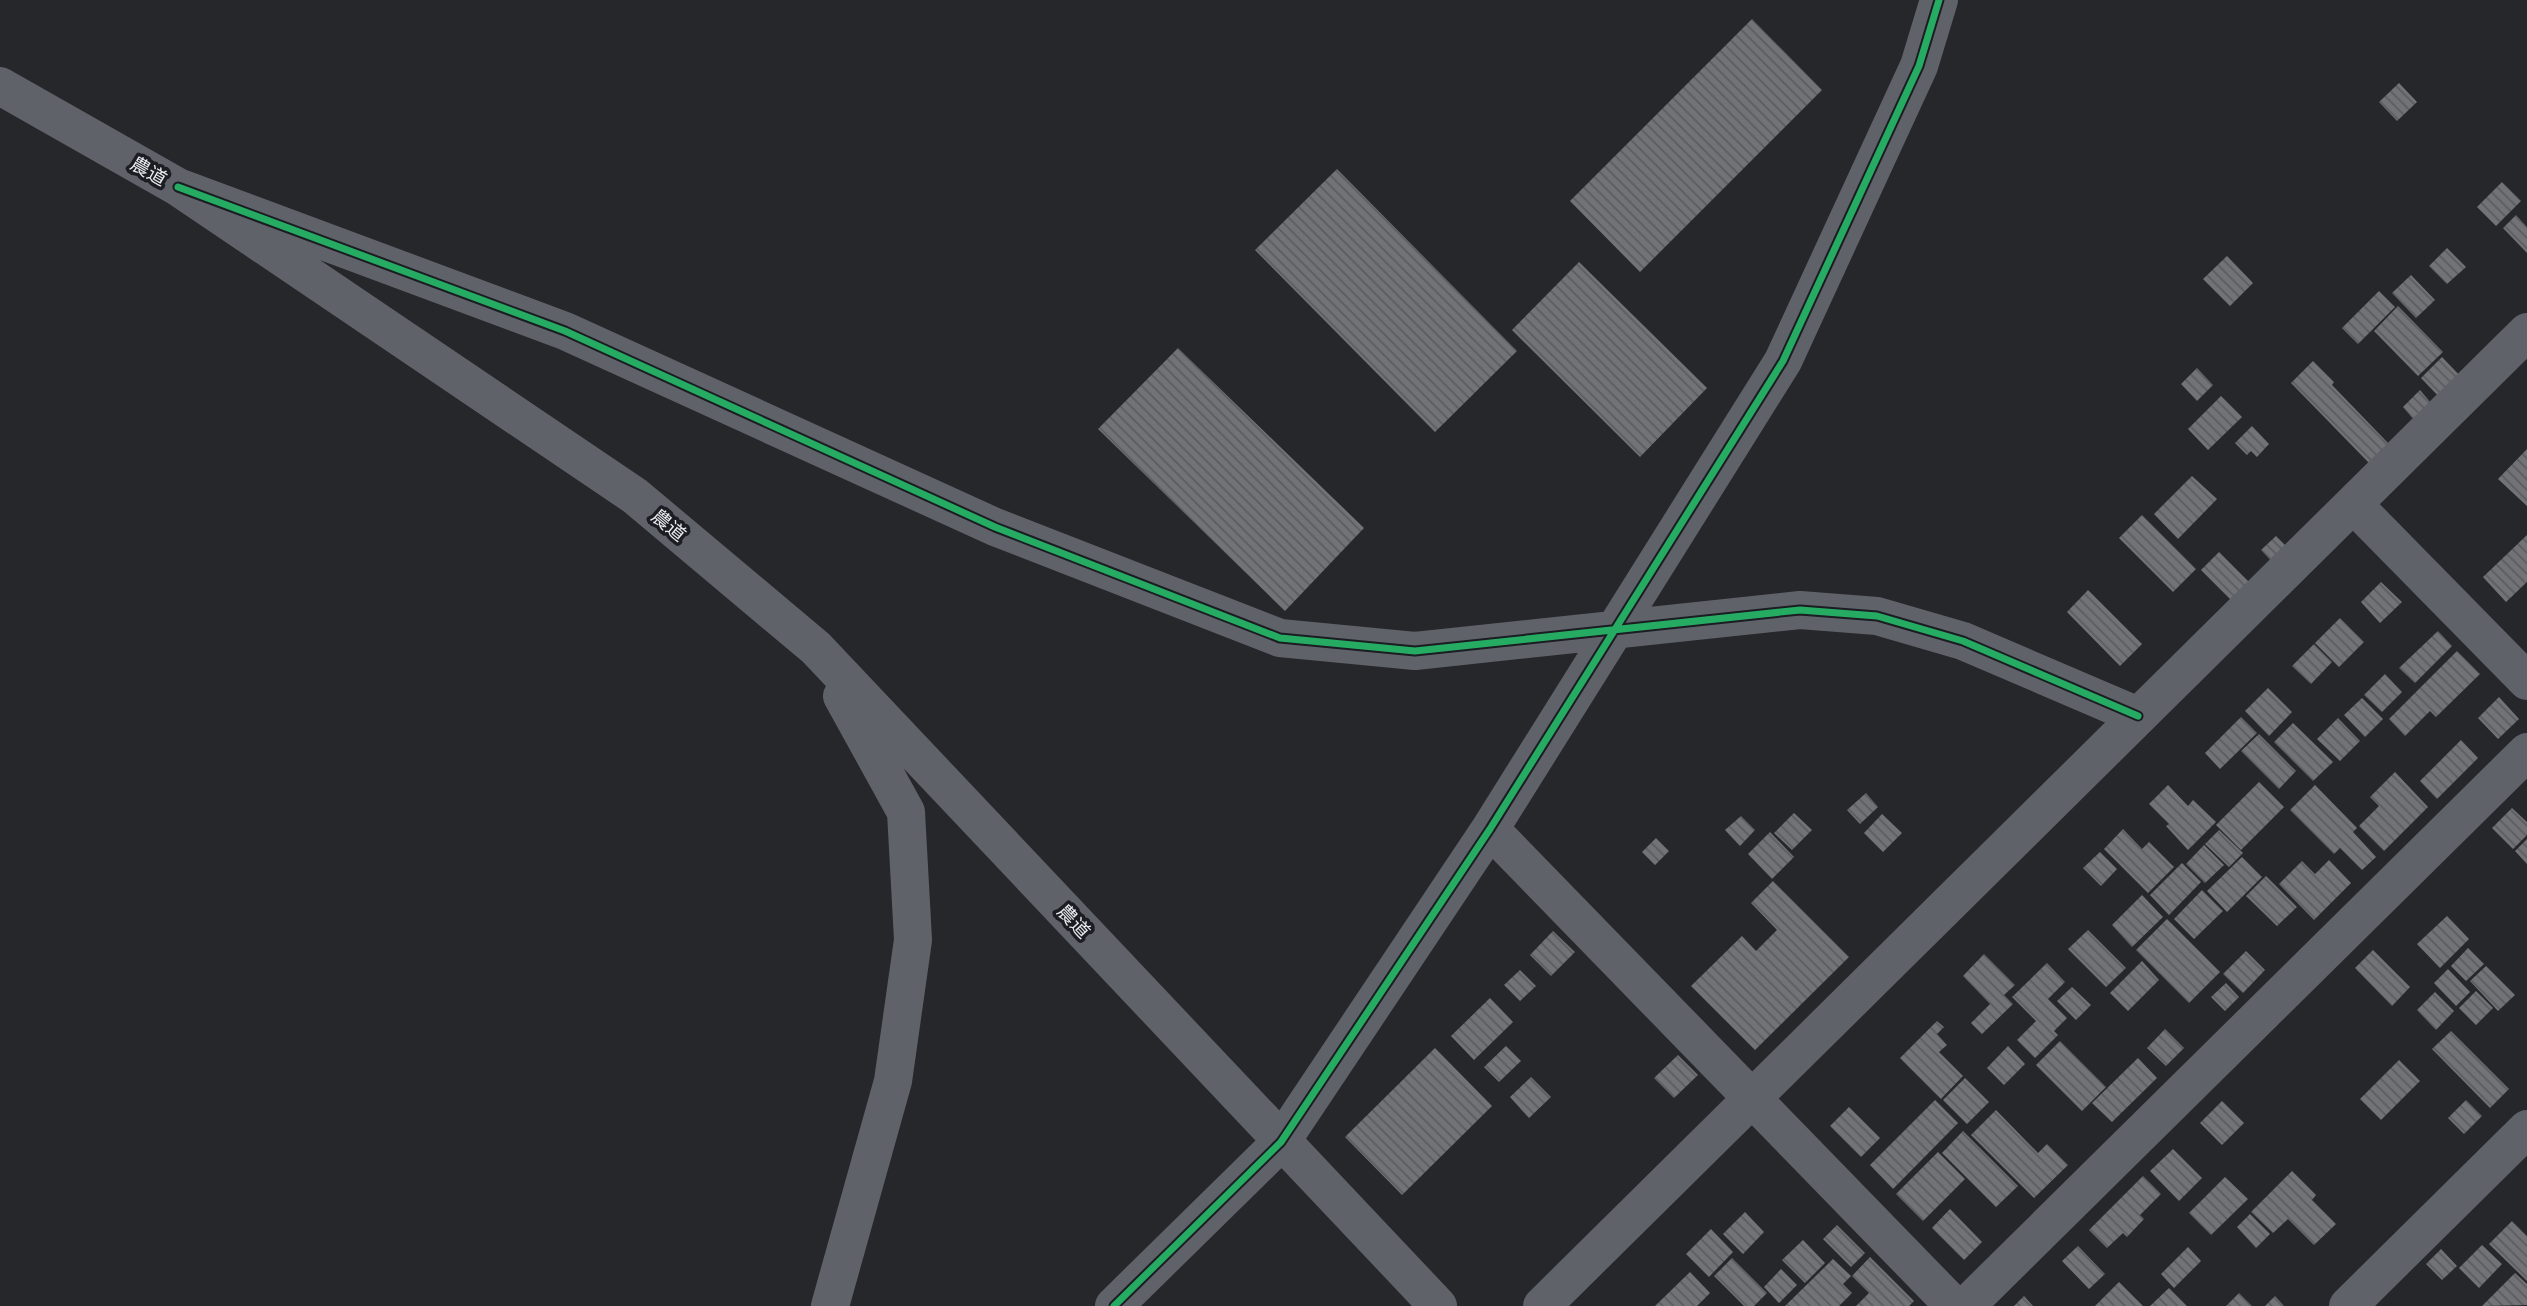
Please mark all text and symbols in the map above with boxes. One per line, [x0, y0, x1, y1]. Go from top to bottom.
street label: 農道 [126, 150, 172, 192]
street label: 農道 [646, 503, 692, 547]
street label: 農道 [1052, 898, 1096, 944]

